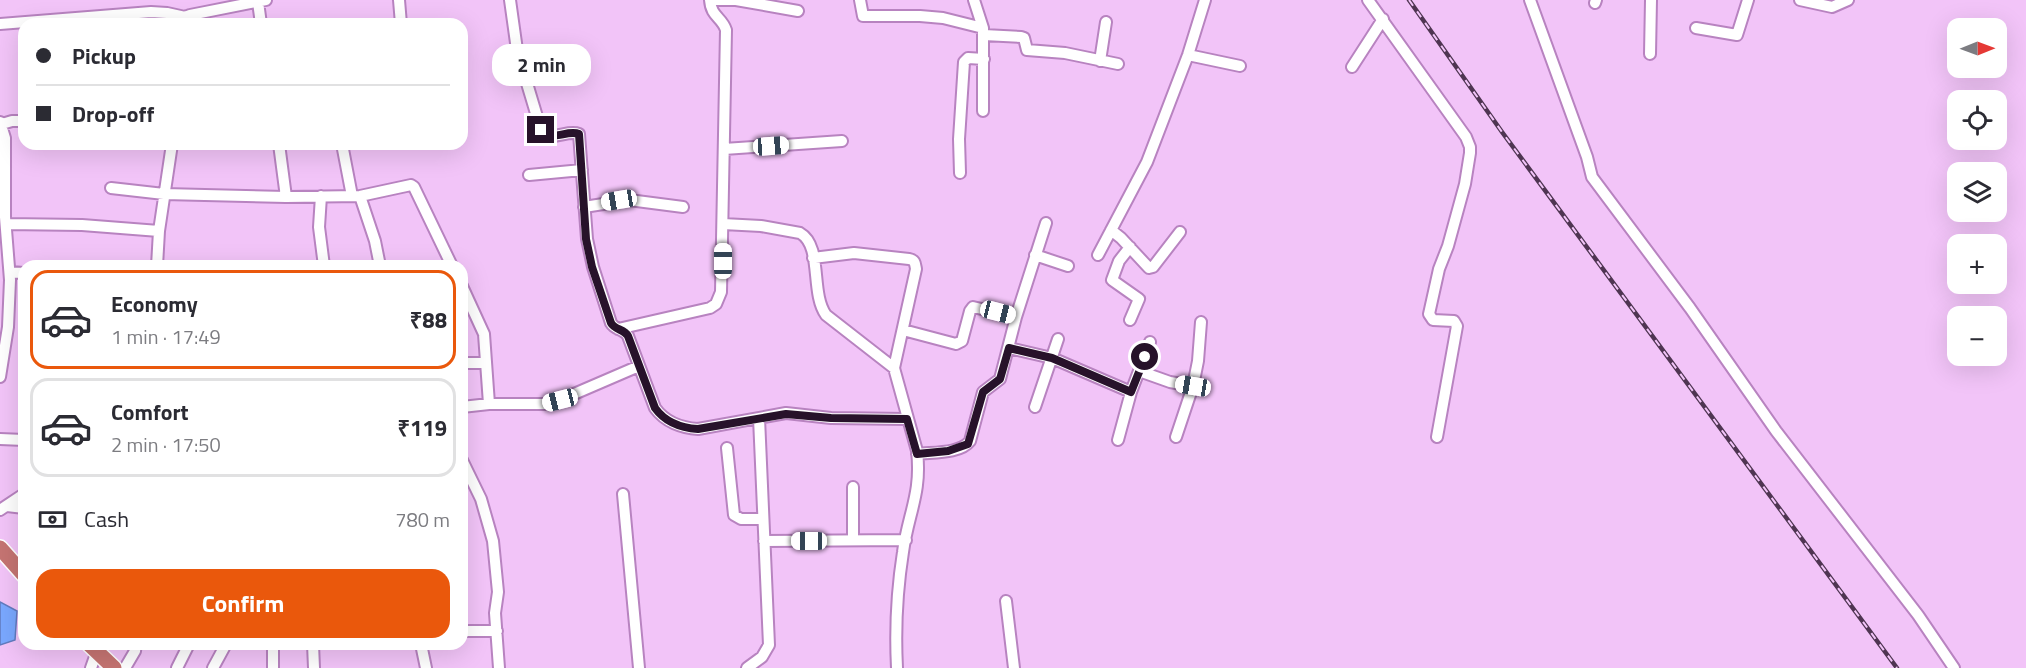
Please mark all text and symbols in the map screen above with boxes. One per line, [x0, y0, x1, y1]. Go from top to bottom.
north arrow [1947, 18, 2007, 78]
map controls [1947, 18, 2007, 366]
text: Pickup [72, 39, 136, 73]
callout: 2 min [492, 43, 590, 85]
text: 2 min [517, 49, 566, 80]
button: locate [1947, 90, 2007, 150]
text: Drop-off [72, 97, 154, 131]
route end [527, 116, 554, 143]
car [752, 136, 790, 156]
button: layers [1947, 162, 2007, 222]
car [600, 188, 638, 212]
button: + [1947, 234, 2007, 294]
car [714, 243, 732, 279]
text: Economy [111, 287, 198, 321]
icon: car [39, 293, 93, 347]
car [978, 299, 1018, 325]
text: ₹88 [410, 303, 447, 337]
button: − [1947, 306, 2007, 366]
text: 1 min · 17:49 [111, 321, 221, 352]
route start [1131, 343, 1158, 370]
car [1174, 374, 1212, 398]
car [540, 387, 580, 413]
text: Comfort [111, 395, 189, 429]
icon: car [39, 401, 93, 455]
text: ₹119 [397, 411, 447, 445]
text: 2 min · 17:50 [111, 429, 221, 460]
text: Cash [84, 502, 129, 536]
icon: cash [36, 503, 69, 536]
text: 780 m [395, 504, 450, 535]
car [791, 532, 827, 550]
button: Confirm [36, 569, 450, 638]

